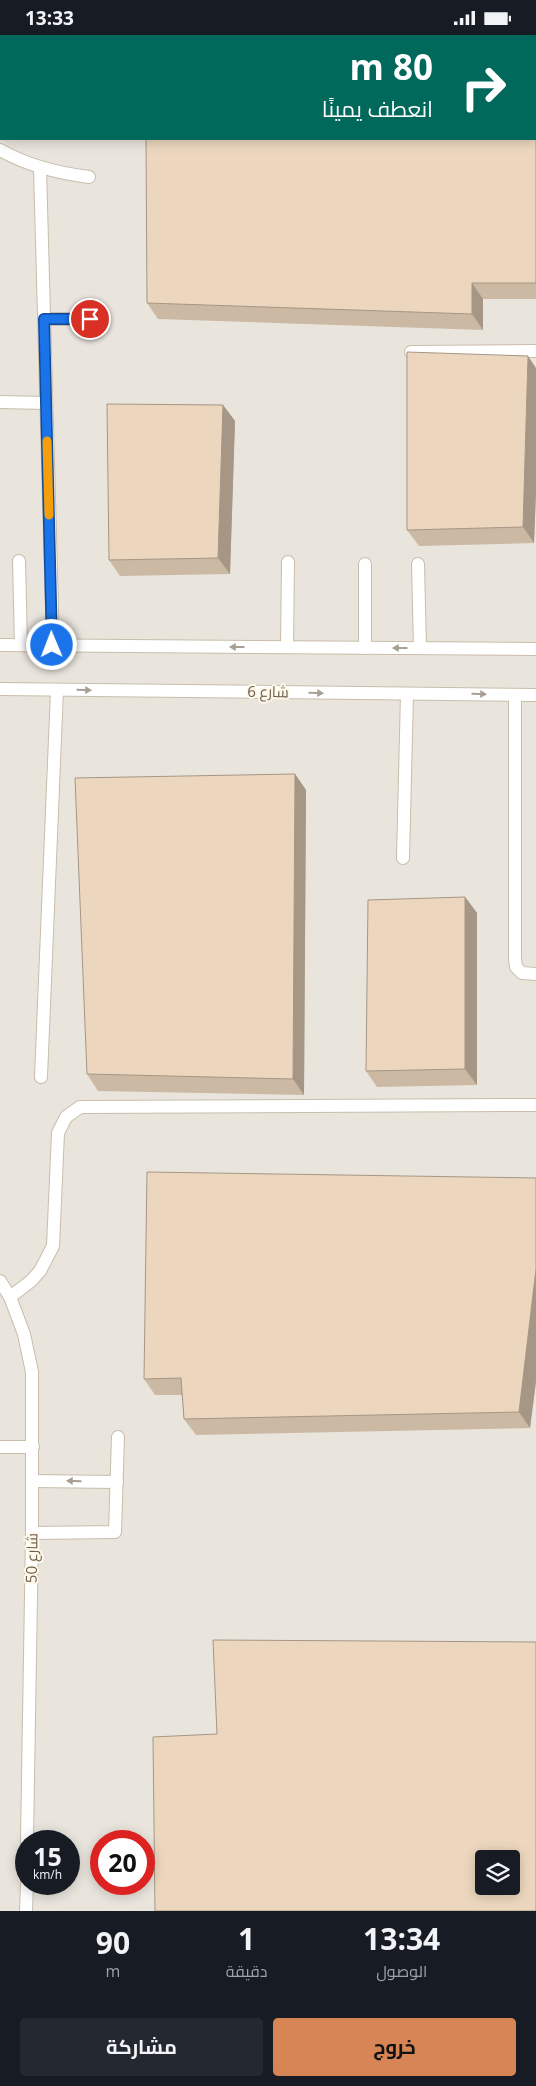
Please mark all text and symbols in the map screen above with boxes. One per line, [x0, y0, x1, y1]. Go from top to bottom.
text: 13:33 [25, 5, 74, 31]
text: 80 m [350, 43, 433, 90]
icon: right [451, 55, 516, 120]
text: انعطف يمينًا [322, 93, 433, 123]
pin [69, 298, 111, 340]
icon: arrive [76, 305, 104, 333]
position arrow [25, 618, 77, 670]
one-way arrow [229, 643, 245, 651]
one-way arrow [392, 644, 408, 652]
street label: شارع 6 [247, 681, 289, 703]
one-way arrow [76, 686, 92, 694]
one-way arrow [308, 689, 324, 697]
one-way arrow [471, 690, 487, 698]
one-way arrow [66, 1477, 82, 1485]
street label: شارع 50 [21, 1533, 43, 1583]
speed limit sign: 20 [90, 1830, 155, 1895]
text: 15 [33, 1839, 62, 1873]
map controls [475, 1850, 520, 1895]
button: layers [475, 1850, 520, 1895]
text: km/h [33, 1866, 62, 1883]
text: 1 [238, 1918, 255, 1959]
text: 13:34 [363, 1918, 440, 1959]
text: 90 [96, 1922, 130, 1963]
text: m [105, 1960, 120, 1982]
text: دقيقة [226, 1960, 267, 1982]
text: الوصول [376, 1960, 427, 1982]
button: مشاركة [20, 2018, 263, 2076]
button: خروج [273, 2018, 516, 2076]

